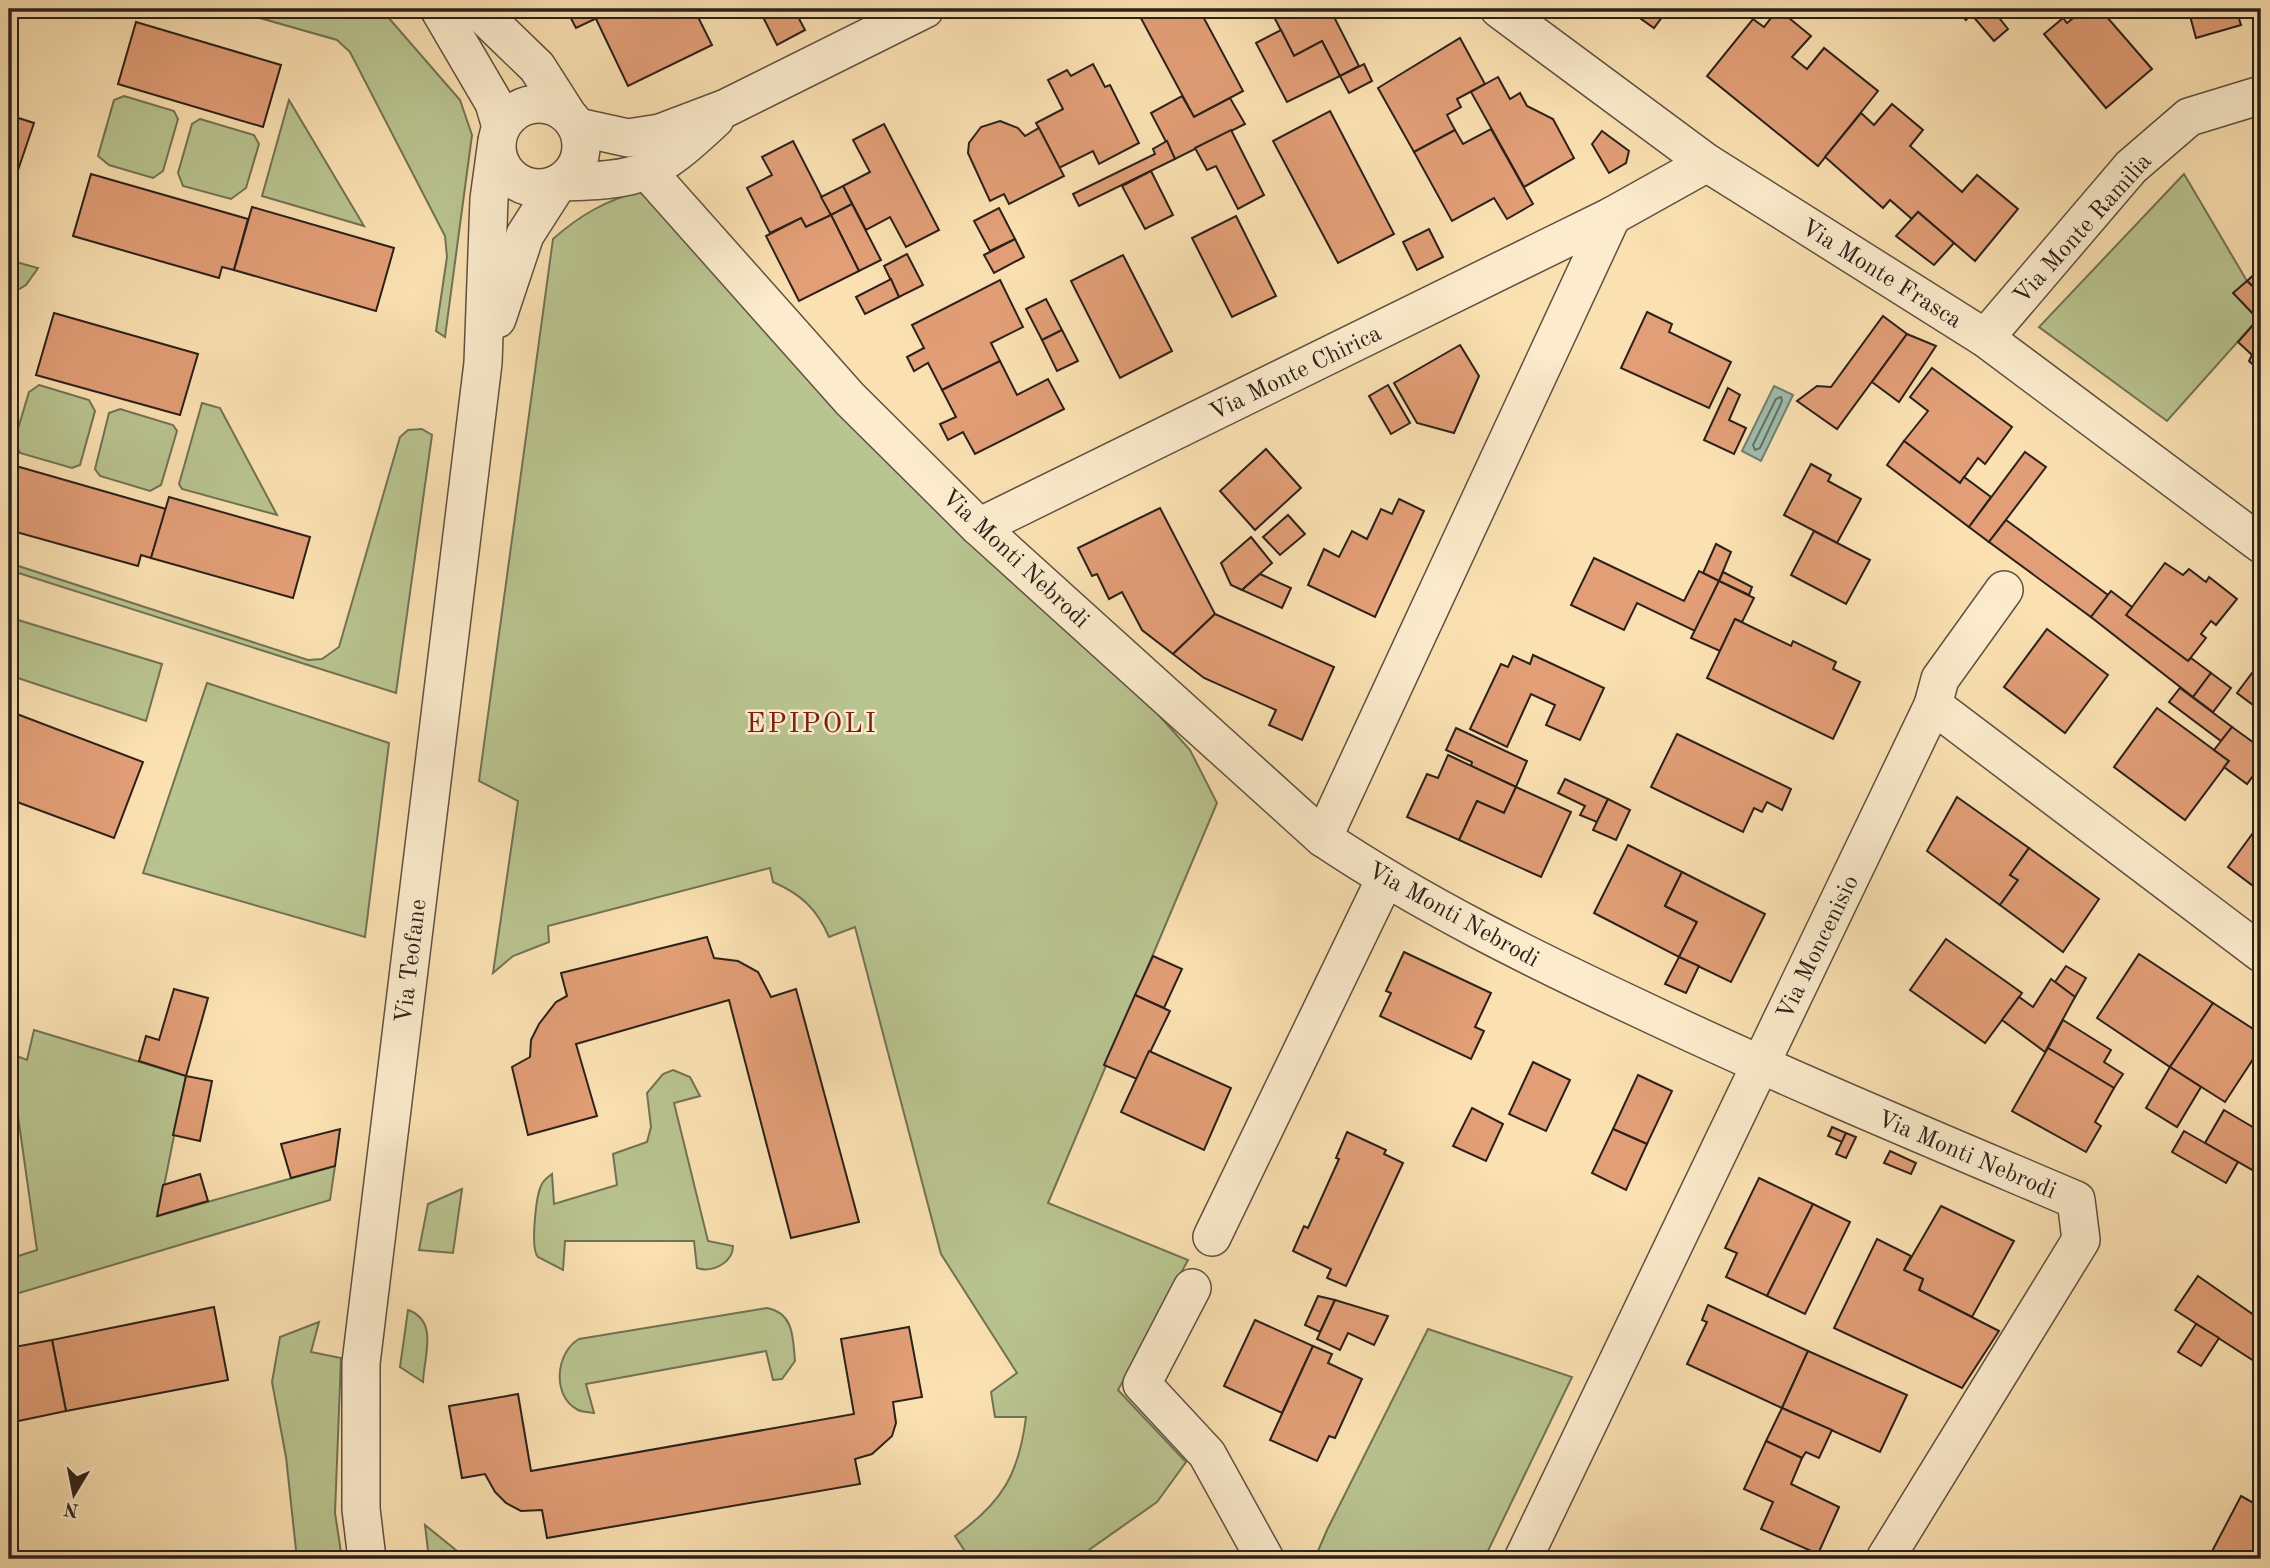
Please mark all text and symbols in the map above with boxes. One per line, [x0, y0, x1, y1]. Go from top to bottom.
street label: Via Monte Ramilia [2010, 149, 2157, 309]
street label: Via Monte Frasca [1796, 216, 1966, 334]
street label: Via Monte Chirica [1206, 322, 1386, 426]
street label: Via Monti Nebrodi [936, 485, 1093, 634]
district label: EPIPOLI [746, 711, 878, 739]
street label: Via Monti Nebrodi [1363, 859, 1543, 973]
street label: Via Moncenisio [1774, 872, 1864, 1024]
street label: Via Teofane [392, 898, 431, 1025]
street label: Via Monti Nebrodi [1873, 1107, 2059, 1204]
north arrow [38, 1460, 108, 1530]
text: N [62, 1498, 80, 1519]

